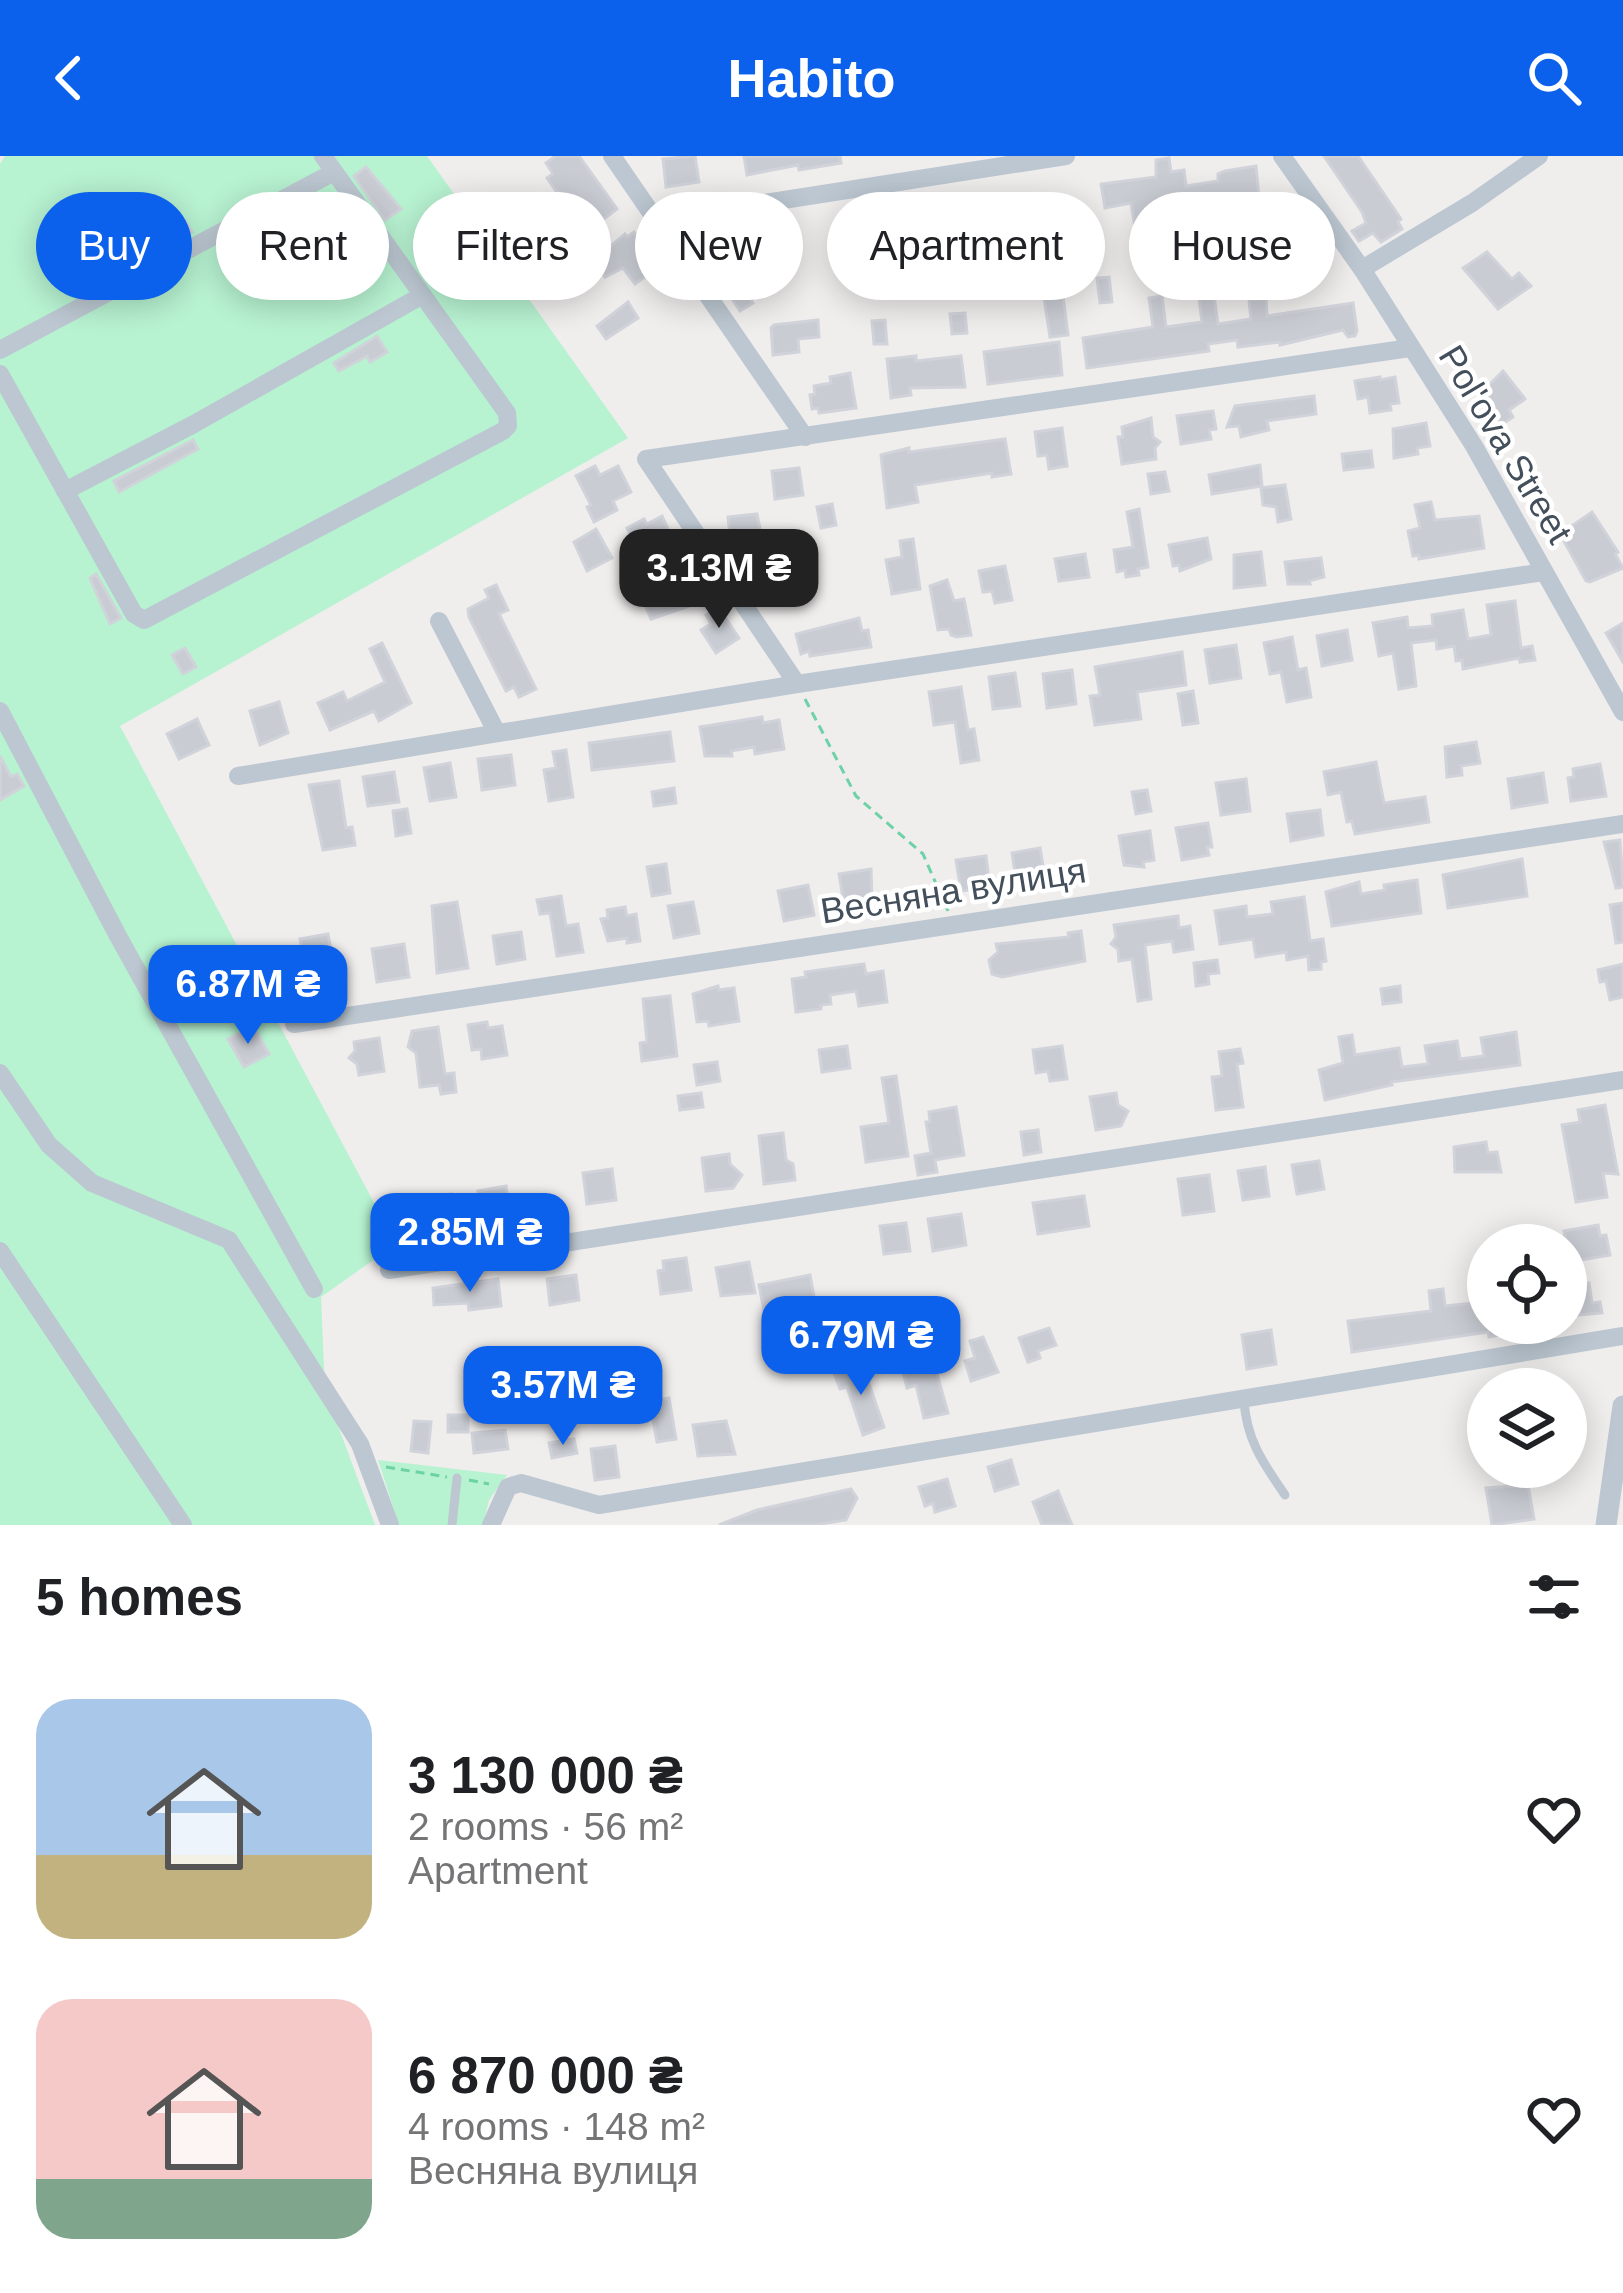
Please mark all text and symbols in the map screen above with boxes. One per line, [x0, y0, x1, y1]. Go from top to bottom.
icon: back [36, 45, 102, 111]
icon: search [1521, 45, 1587, 111]
text: Habito [728, 48, 896, 108]
chip: Buy [36, 192, 192, 300]
chip: Rent [216, 192, 389, 300]
chip: Filters [413, 192, 611, 300]
chip: New [635, 192, 803, 300]
chip: Apartment [827, 192, 1105, 300]
chip: House [1129, 192, 1335, 300]
street label: Polʹova Street [1431, 338, 1581, 550]
pin: 3.13M ₴ [608, 529, 830, 631]
text: 3.13M ₴ [646, 546, 792, 589]
street label: Весняна вулиця [817, 849, 1089, 932]
pin: 6.87M ₴ [137, 945, 359, 1047]
text: 6.87M ₴ [175, 962, 321, 1005]
pin: 2.85M ₴ [359, 1193, 581, 1295]
text: 2.85M ₴ [397, 1210, 543, 1253]
map controls [1467, 1224, 1587, 1488]
button: locate [1467, 1224, 1587, 1344]
pin: 6.79M ₴ [750, 1296, 972, 1398]
text: 6.79M ₴ [788, 1313, 934, 1356]
pin: 3.57M ₴ [452, 1346, 674, 1448]
text: 3.57M ₴ [490, 1363, 636, 1406]
button: layers [1467, 1368, 1587, 1488]
icon: filters [1521, 1564, 1587, 1630]
text: 5 homes [36, 1569, 243, 1626]
icon: home [132, 1747, 276, 1891]
text: 3 130 000 ₴ [408, 1747, 683, 1804]
icon: heart [1521, 1786, 1587, 1852]
text: 2 rooms · 56 m² [408, 1805, 683, 1848]
text: Apartment [408, 1849, 588, 1892]
icon: home [132, 2047, 276, 2191]
text: 6 870 000 ₴ [408, 2047, 683, 2104]
icon: heart [1521, 2086, 1587, 2152]
text: 4 rooms · 148 m² [408, 2105, 705, 2148]
text: Весняна вулиця [408, 2149, 698, 2192]

